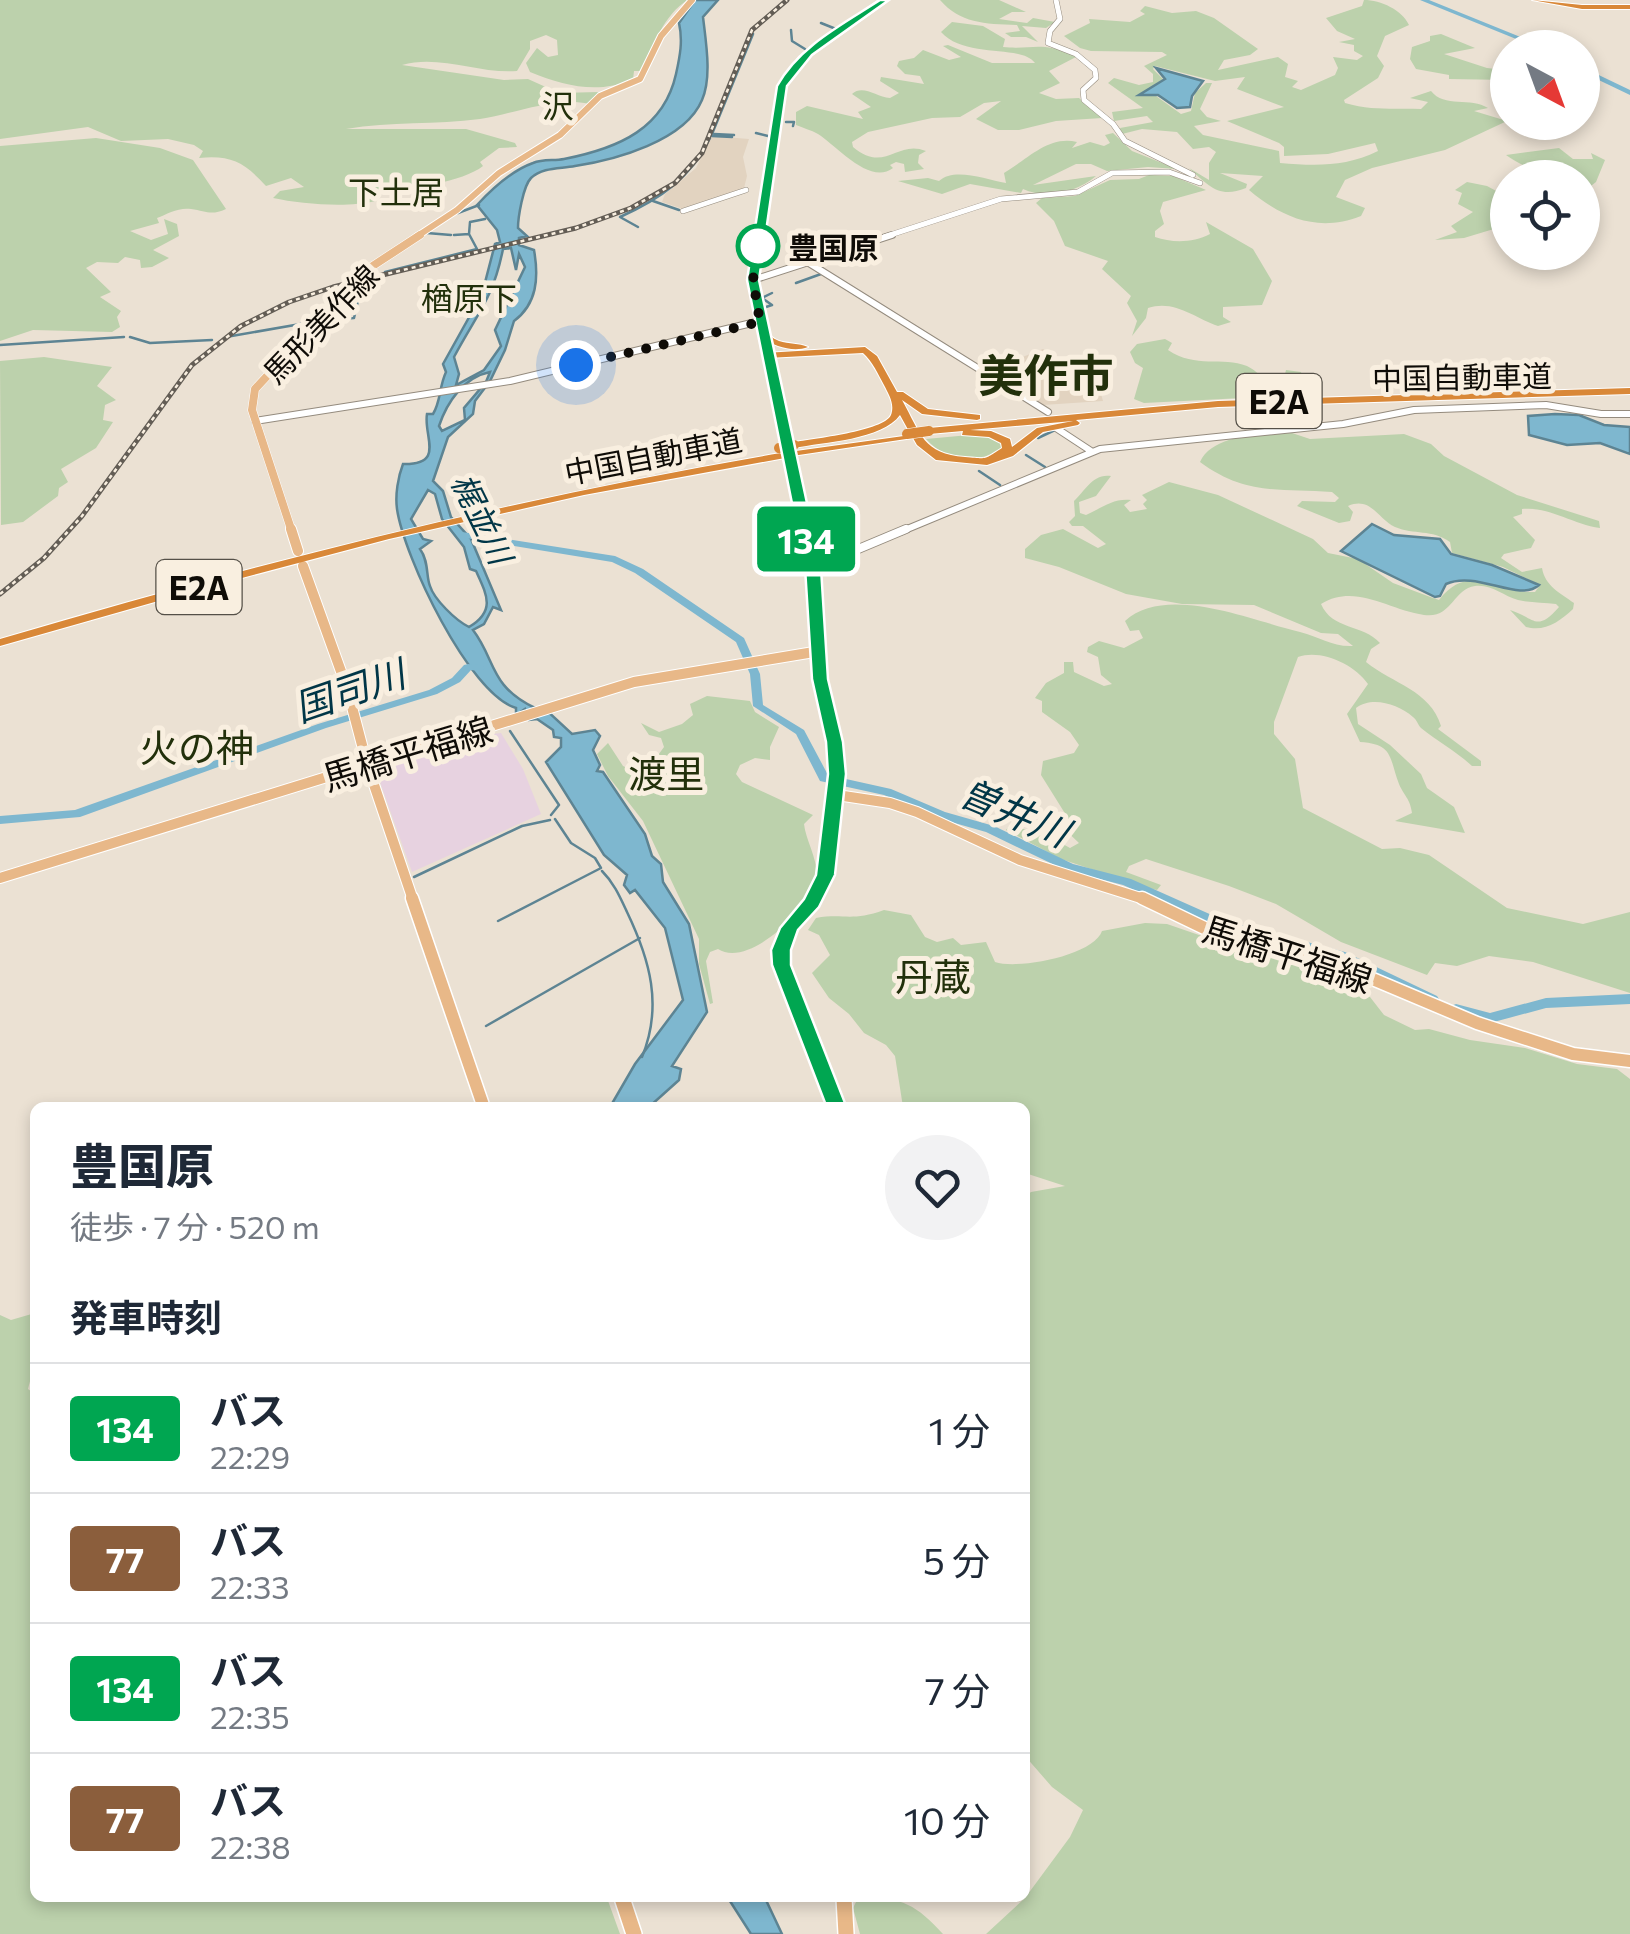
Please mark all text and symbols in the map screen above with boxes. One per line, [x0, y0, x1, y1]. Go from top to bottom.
north arrow [1490, 30, 1600, 140]
map controls [1490, 30, 1600, 270]
district label: 沢 [542, 85, 574, 125]
button: locate [1490, 160, 1600, 270]
district label: 下土居 [348, 171, 444, 211]
marker: 豊国原 [737, 225, 779, 267]
place label: 豊国原 [788, 228, 878, 265]
street label: 馬形美作線 [255, 256, 385, 390]
district label: 楢原下 [421, 277, 517, 317]
your location [551, 340, 601, 390]
district label: 美作市 [978, 346, 1114, 401]
street label: 中国自動車道 [1372, 356, 1552, 396]
road number: E2A [1236, 374, 1322, 428]
street label: 中国自動車道 [561, 420, 745, 490]
water label: 梶並川 [444, 466, 523, 573]
line badge: 134 [748, 506, 864, 572]
text: 134 [777, 518, 835, 561]
road number: E2A [156, 560, 242, 614]
water label: 国司川 [287, 647, 414, 730]
street label: 馬橋平福線 [317, 706, 497, 798]
district label: 火の神 [140, 723, 254, 770]
district label: 渡里 [628, 749, 704, 796]
water label: 曽井川 [953, 767, 1080, 856]
street label: 馬橋平福線 [1198, 906, 1378, 1000]
district label: 丹蔵 [895, 952, 971, 999]
text: 豊国原 [70, 1135, 214, 1194]
button: heart [885, 1135, 990, 1240]
text: 徒歩 · 7 分 · 520 m [70, 1206, 320, 1246]
text: 発車時刻 [70, 1293, 222, 1340]
text: バス [210, 1386, 286, 1433]
text: 1 分 [928, 1406, 990, 1453]
text: 134 [96, 1407, 154, 1450]
text: 22:29 [210, 1436, 290, 1476]
text: バス [210, 1516, 286, 1563]
text: 5 分 [923, 1536, 990, 1583]
text: 77 [106, 1537, 144, 1580]
text: 22:33 [210, 1566, 289, 1606]
text: バス [210, 1646, 286, 1693]
text: 7 分 [925, 1666, 990, 1713]
text: 134 [96, 1667, 154, 1710]
text: 22:35 [210, 1696, 290, 1736]
text: バス [210, 1776, 286, 1823]
text: 10 分 [904, 1796, 990, 1843]
text: 77 [106, 1797, 144, 1840]
text: 22:38 [210, 1826, 291, 1866]

